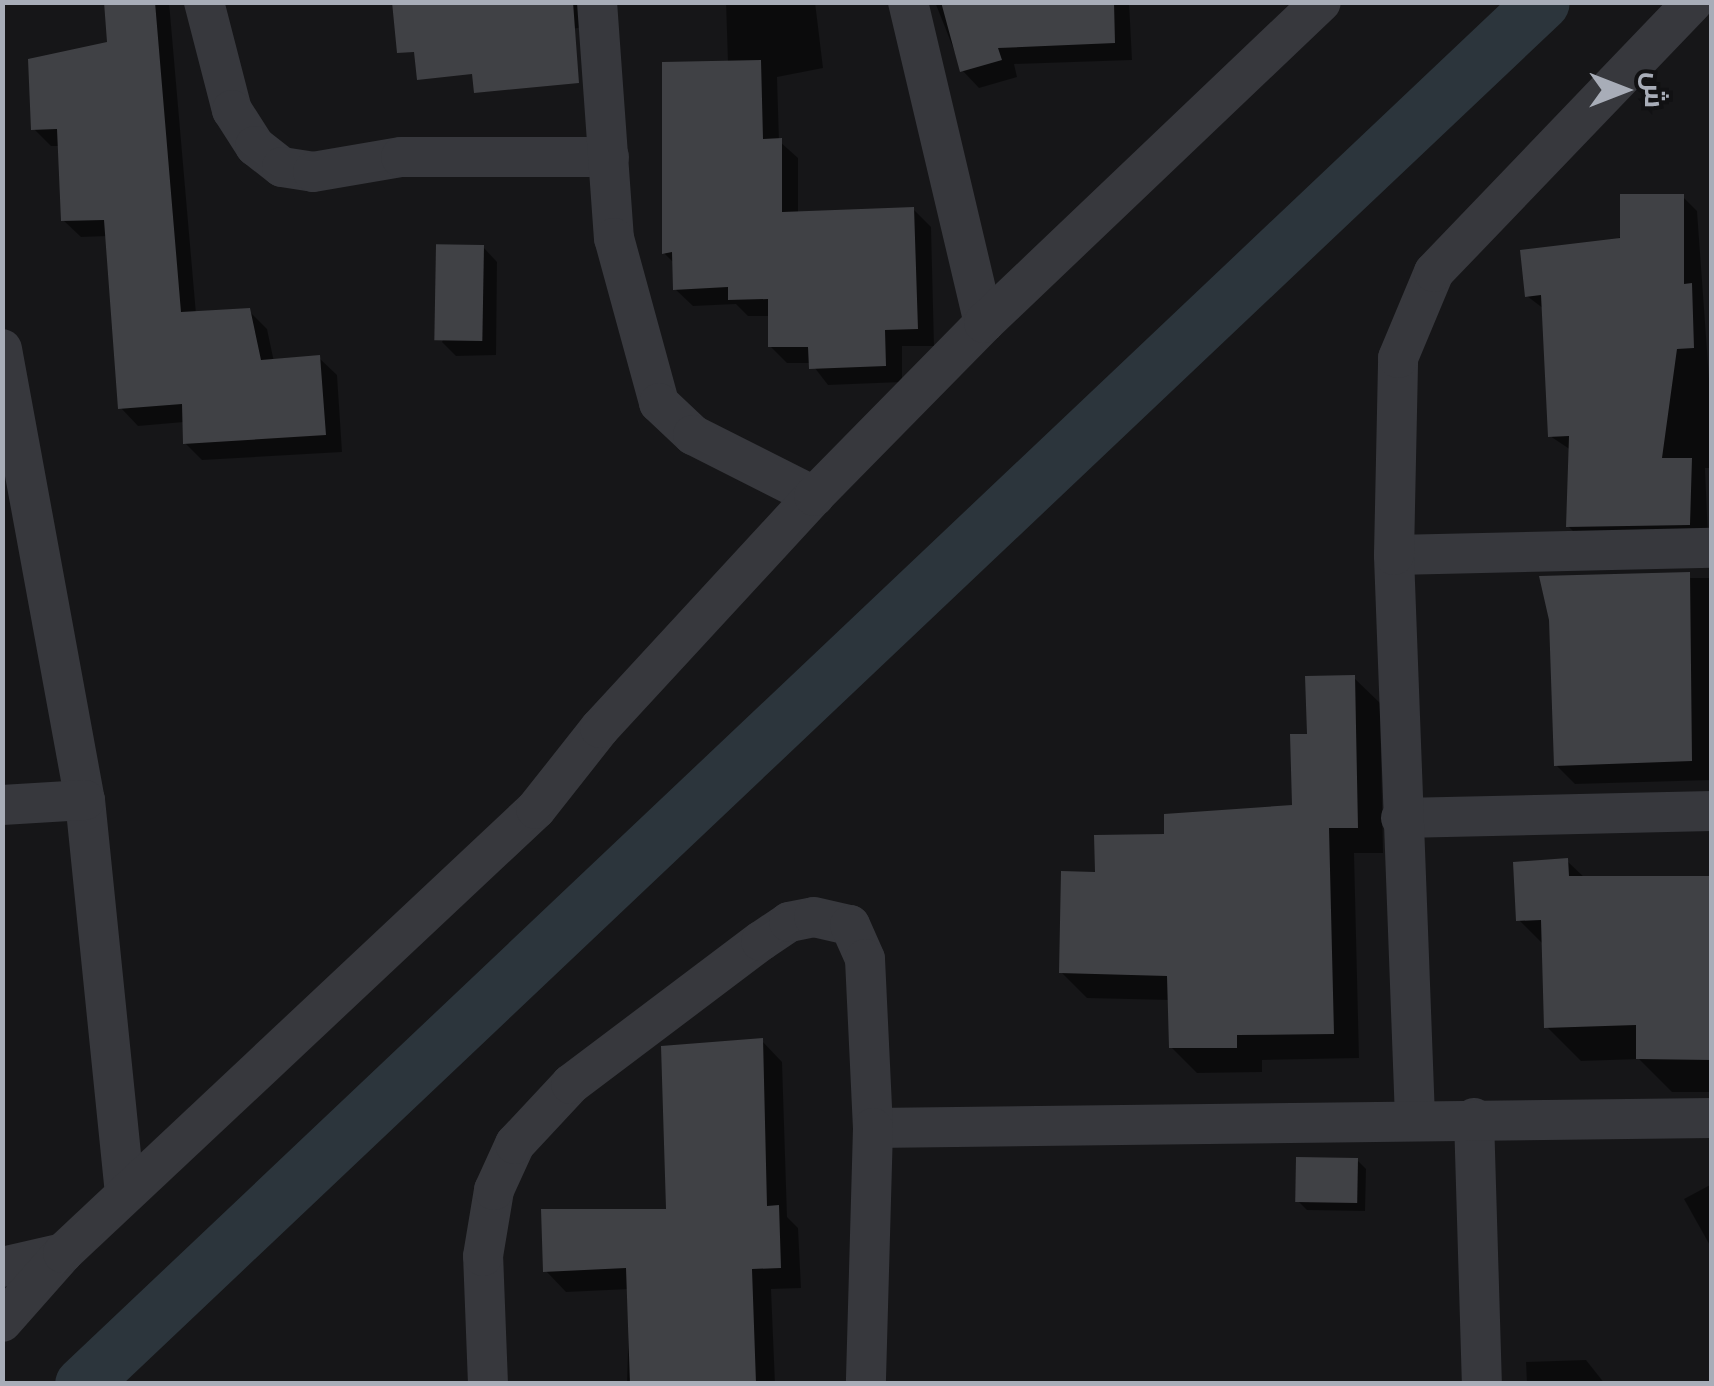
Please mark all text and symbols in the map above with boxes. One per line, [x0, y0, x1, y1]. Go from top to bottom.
north arrow [1574, 40, 1674, 140]
text: ش [1638, 72, 1671, 108]

